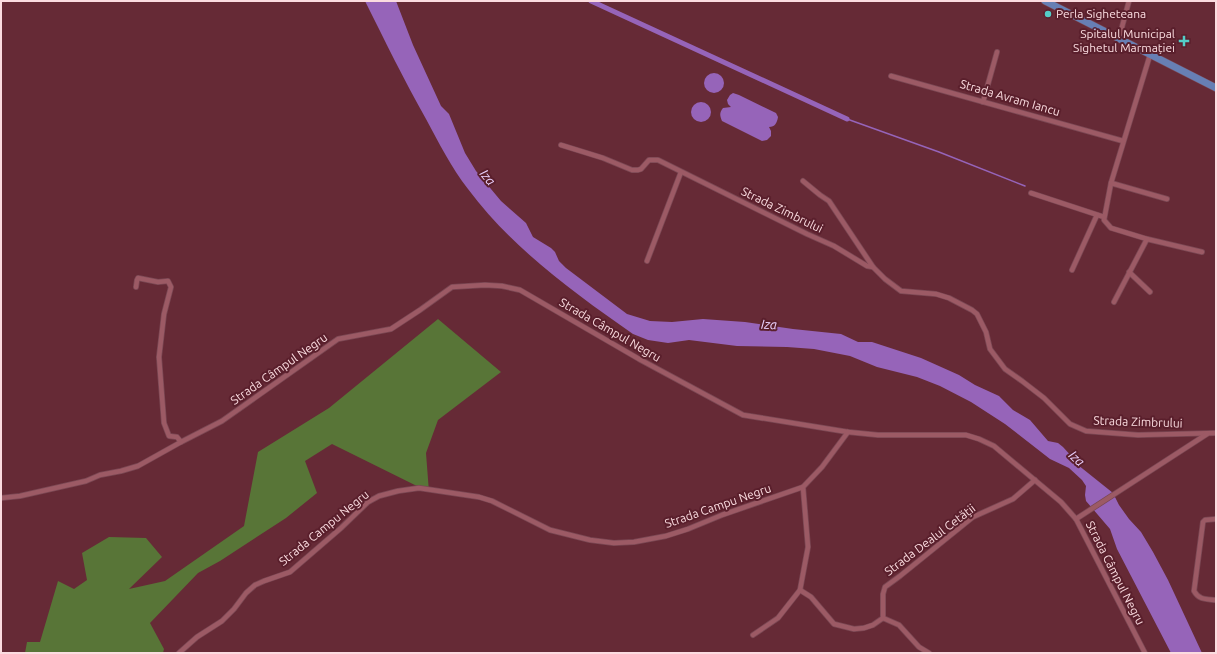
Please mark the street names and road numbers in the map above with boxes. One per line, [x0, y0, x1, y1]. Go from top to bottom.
street label: Strada Avram Iancu [959, 77, 1062, 118]
street label: Strada Zimbrului [739, 184, 825, 235]
street label: Strada Câmpul Negru [557, 295, 663, 364]
street label: Strada Câmpul Negru [228, 330, 329, 407]
street label: Strada Zimbrului [1093, 413, 1183, 430]
street label: Strada Campu Negru [663, 481, 773, 530]
street label: Strada Campu Negru [276, 487, 371, 568]
street label: Strada Dealul Cetății [882, 501, 978, 578]
street label: Strada Câmpul Negru [1084, 519, 1147, 627]

